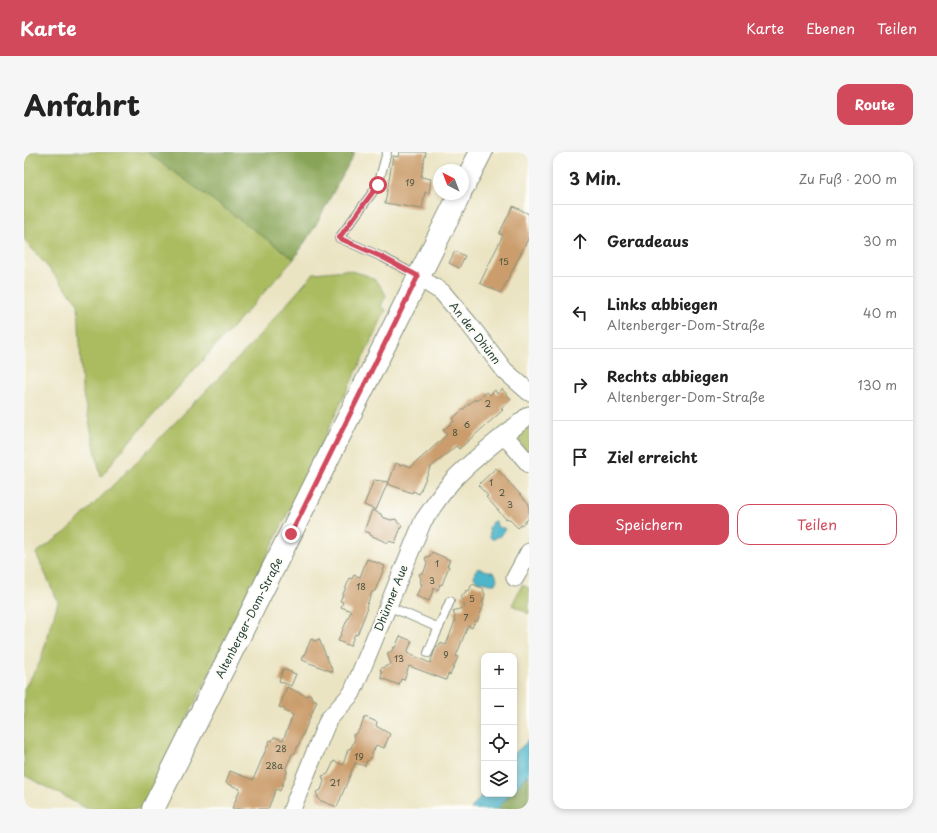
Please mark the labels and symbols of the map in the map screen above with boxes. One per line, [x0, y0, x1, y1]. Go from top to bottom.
north arrow [433, 164, 469, 200]
house number: 19 [405, 175, 415, 189]
route start [369, 176, 387, 194]
house number: 15 [499, 254, 509, 268]
street label: An der Dhünn [446, 298, 505, 368]
house number: 2 [485, 396, 491, 410]
house number: 6 [464, 417, 470, 431]
house number: 8 [452, 425, 458, 439]
house number: 1 [489, 475, 493, 489]
house number: 2 [499, 485, 505, 499]
house number: 3 [507, 497, 513, 511]
route end [282, 525, 300, 543]
street label: Altenberger-Dom-Straße [211, 554, 287, 681]
house number: 1 [435, 556, 439, 570]
street label: Dhünner Aue [369, 562, 412, 634]
house number: 3 [429, 573, 435, 587]
house number: 18 [356, 579, 366, 593]
house number: 5 [469, 591, 475, 605]
house number: 7 [463, 610, 469, 624]
house number: 9 [443, 647, 449, 661]
house number: 13 [394, 651, 404, 665]
house number: 28 [275, 741, 287, 755]
house number: 19 [354, 749, 364, 763]
house number: 28a [265, 758, 283, 772]
house number: 21 [330, 775, 340, 789]

